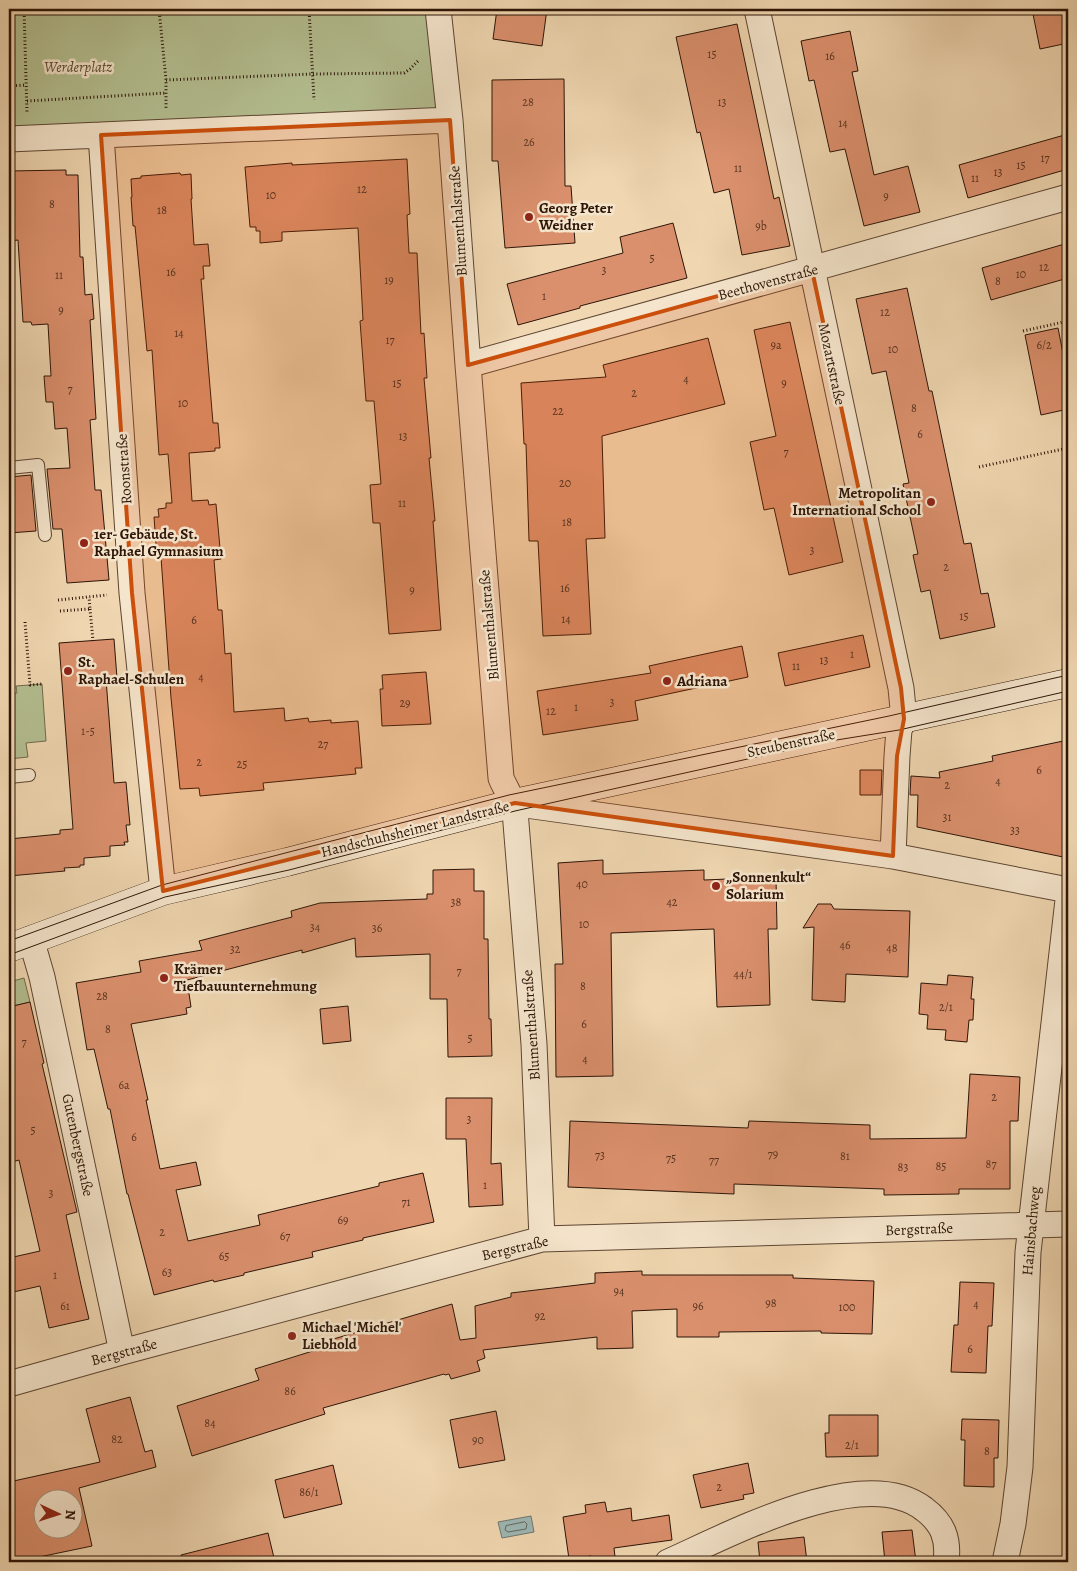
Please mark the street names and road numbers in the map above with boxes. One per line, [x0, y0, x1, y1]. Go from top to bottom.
street label: Blumenthalstraße [444, 165, 472, 277]
street label: Beethovenstraße [716, 259, 821, 305]
street label: Mozartstraße [814, 321, 851, 407]
street label: Roonstraße [112, 433, 136, 505]
street label: Blumenthalstraße [474, 569, 504, 681]
street label: Steubenstraße [745, 724, 837, 762]
street label: Handschuhsheimer Landstraße [319, 796, 512, 862]
street label: Blumenthalstraße [517, 969, 545, 1081]
street label: Gutenbergstraße [57, 1092, 99, 1198]
street label: Hainsbachweg [1017, 1185, 1045, 1277]
street label: Bergstraße [885, 1218, 954, 1240]
street label: Bergstraße [480, 1231, 551, 1265]
street label: Bergstraße [89, 1333, 160, 1370]

